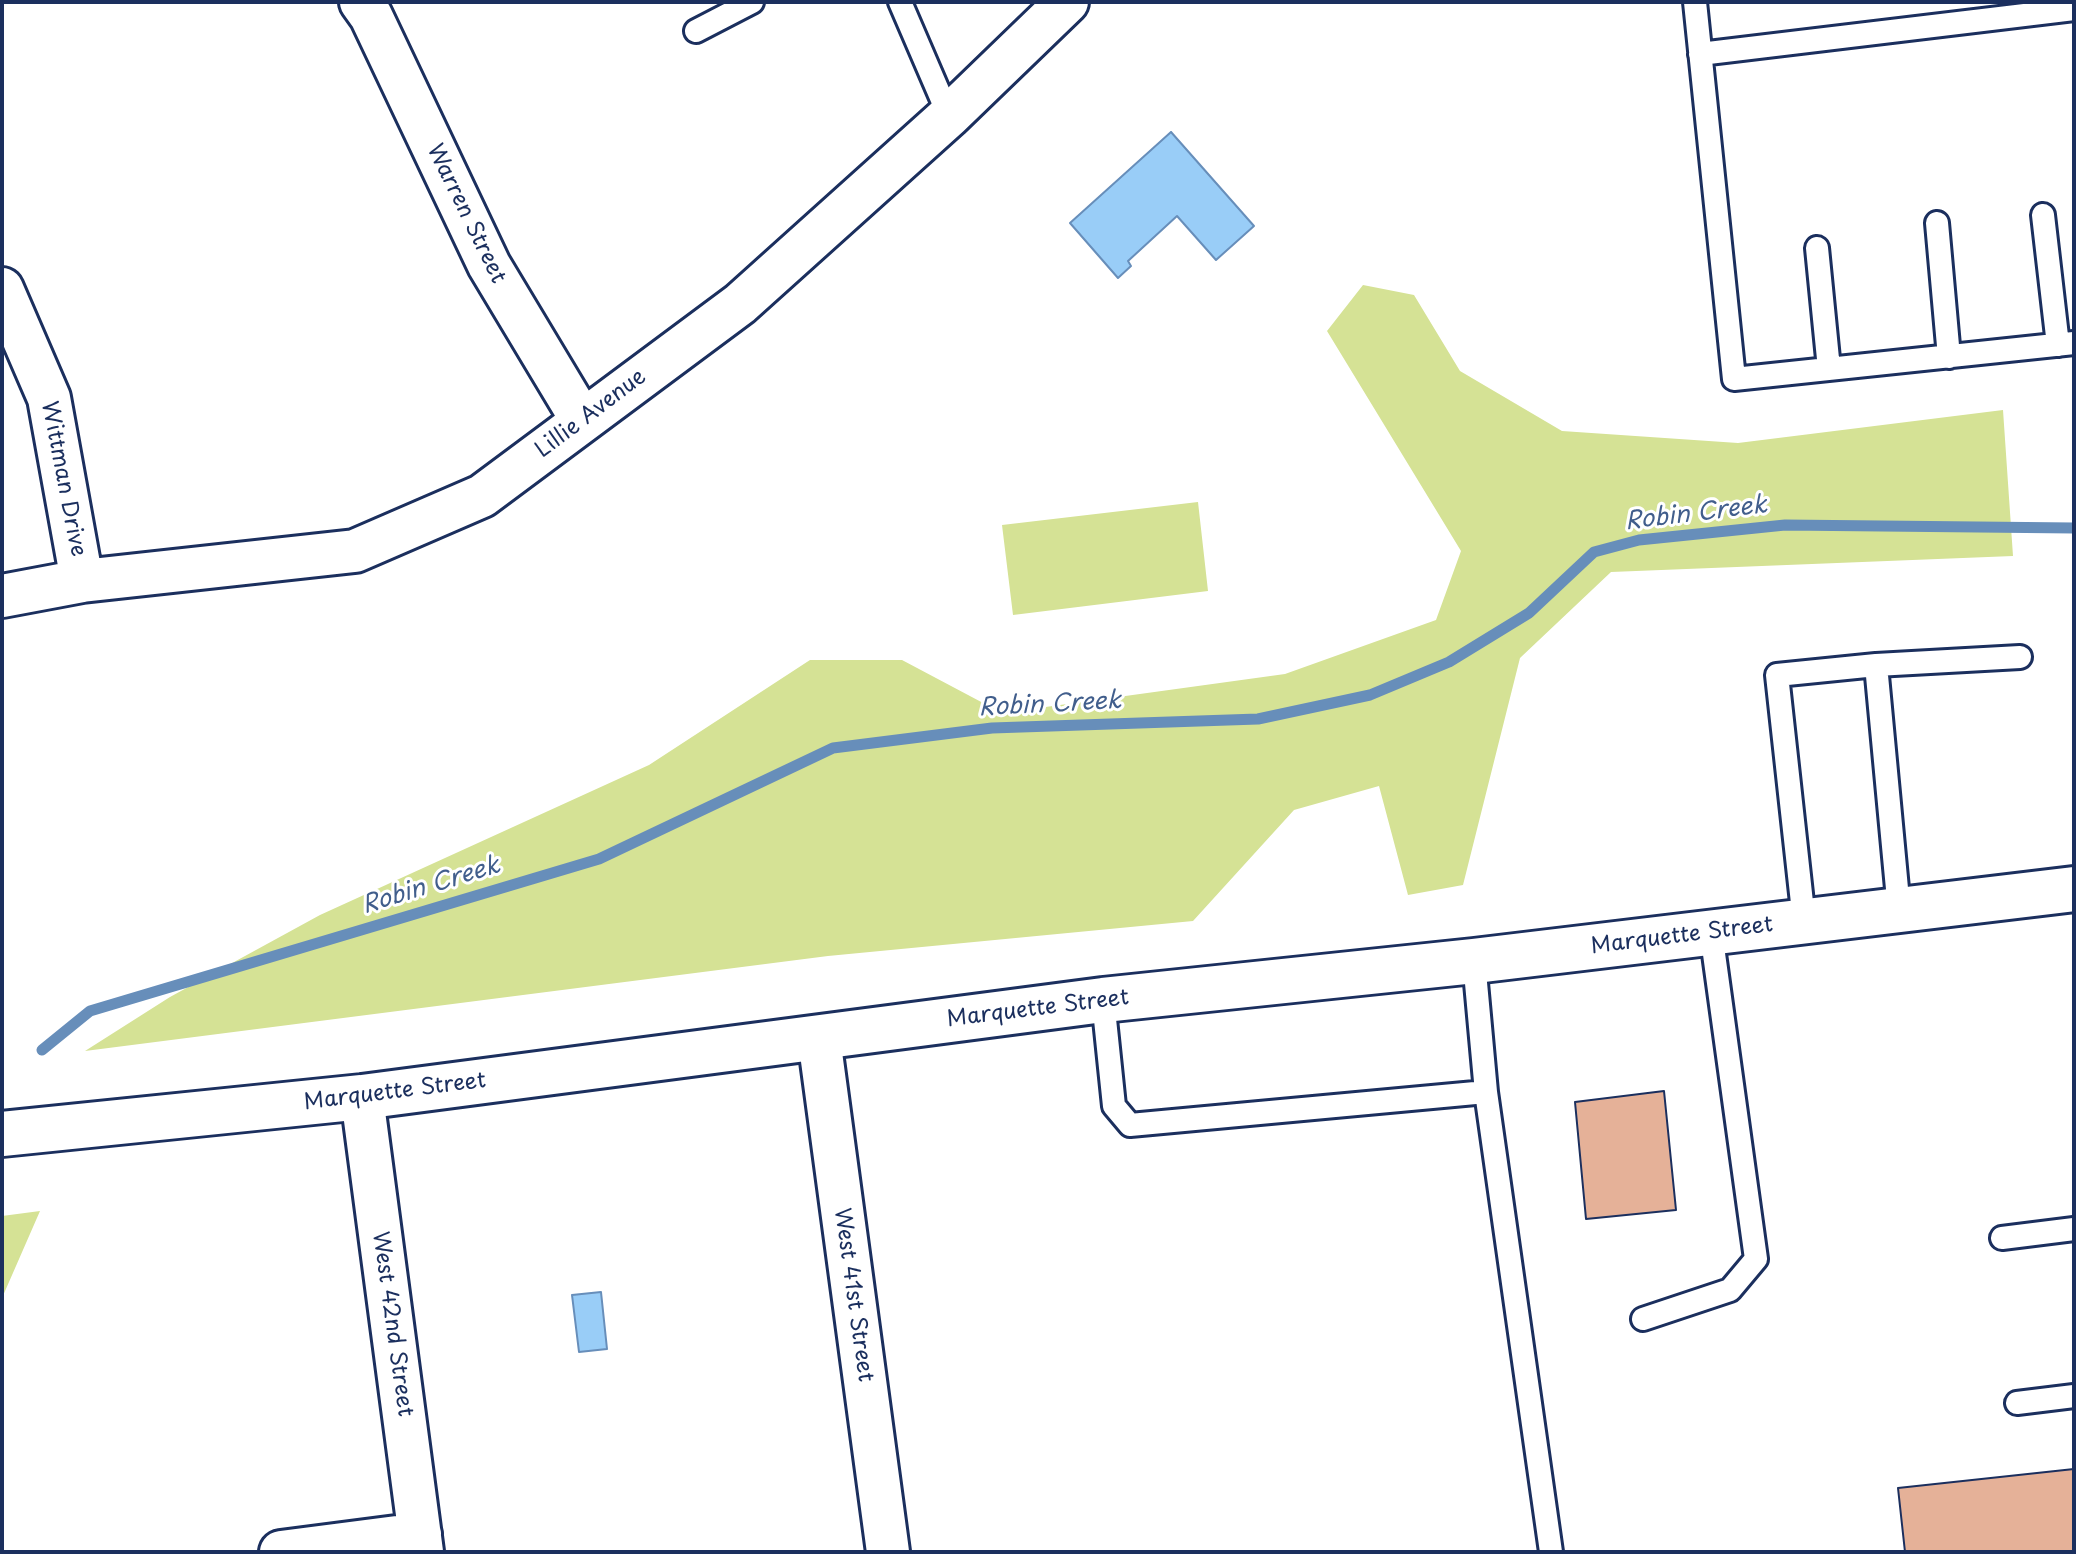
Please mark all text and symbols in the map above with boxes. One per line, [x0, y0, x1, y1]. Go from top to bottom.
street label: Warren Street [421, 140, 511, 288]
street label: Lillie Avenue [531, 364, 651, 464]
street label: Wittman Drive [35, 399, 91, 559]
water label: Robin Creek [1623, 491, 1769, 537]
water label: Robin Creek [978, 687, 1122, 723]
water label: Robin Creek [359, 851, 503, 921]
street label: Marquette Street [1589, 912, 1775, 960]
street label: Marquette Street [945, 985, 1131, 1033]
street label: Marquette Street [302, 1068, 488, 1116]
street label: West 41st Street [828, 1206, 878, 1384]
street label: West 42nd Street [366, 1230, 418, 1418]

